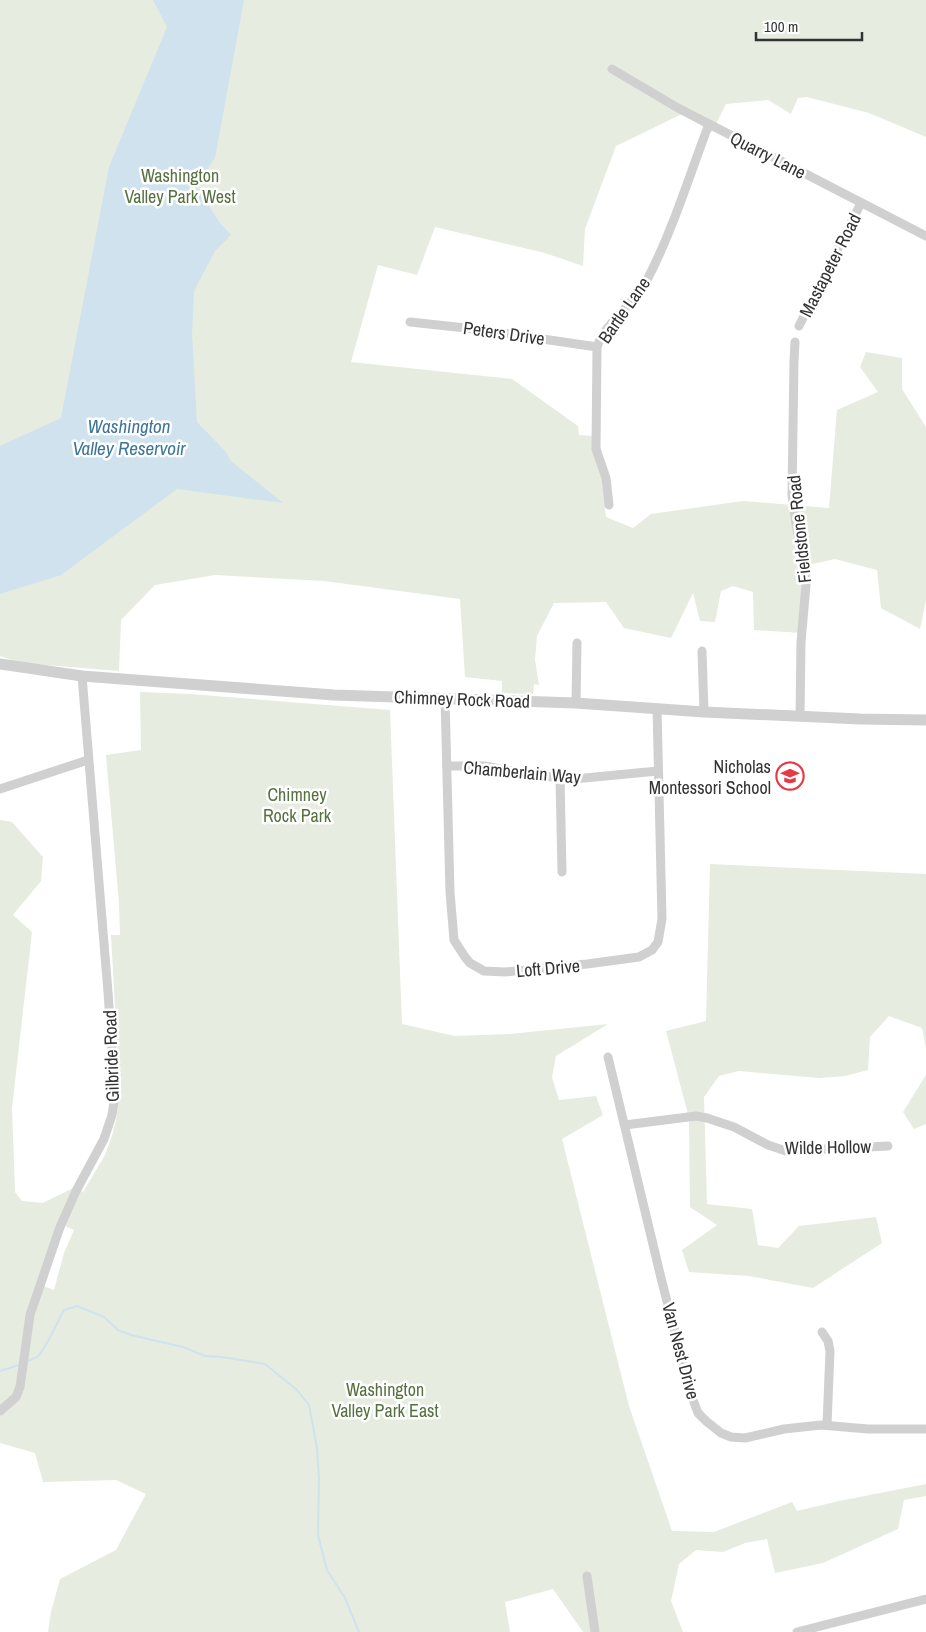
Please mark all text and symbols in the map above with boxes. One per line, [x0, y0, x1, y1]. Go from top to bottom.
scale bar [756, 10, 862, 42]
text: 100 m [764, 16, 798, 37]
street label: Quarry Lane [726, 125, 810, 185]
park label: Washington Valley Park West [124, 163, 236, 209]
street label: Mastapeter Road [793, 209, 867, 321]
street label: Bartle Lane [592, 272, 656, 348]
street label: Peters Drive [462, 315, 546, 351]
water label: Washington Valley Reservoir [73, 413, 186, 461]
street label: Fieldstone Road [781, 474, 817, 584]
street label: Chimney Rock Road [394, 684, 530, 714]
street label: Chamberlain Way [462, 754, 582, 790]
place label: Nicholas Montessori School [649, 754, 771, 800]
school or university icon: Nicholas Montessori School [775, 761, 805, 791]
park label: Chimney Rock Park [263, 782, 332, 828]
street label: Loft Drive [515, 953, 581, 983]
street label: Gilbride Road [97, 1010, 125, 1102]
street label: Wilde Hollow [785, 1134, 872, 1160]
street label: Van Nest Drive [656, 1300, 706, 1402]
park label: Washington Valley Park East [331, 1377, 439, 1423]

